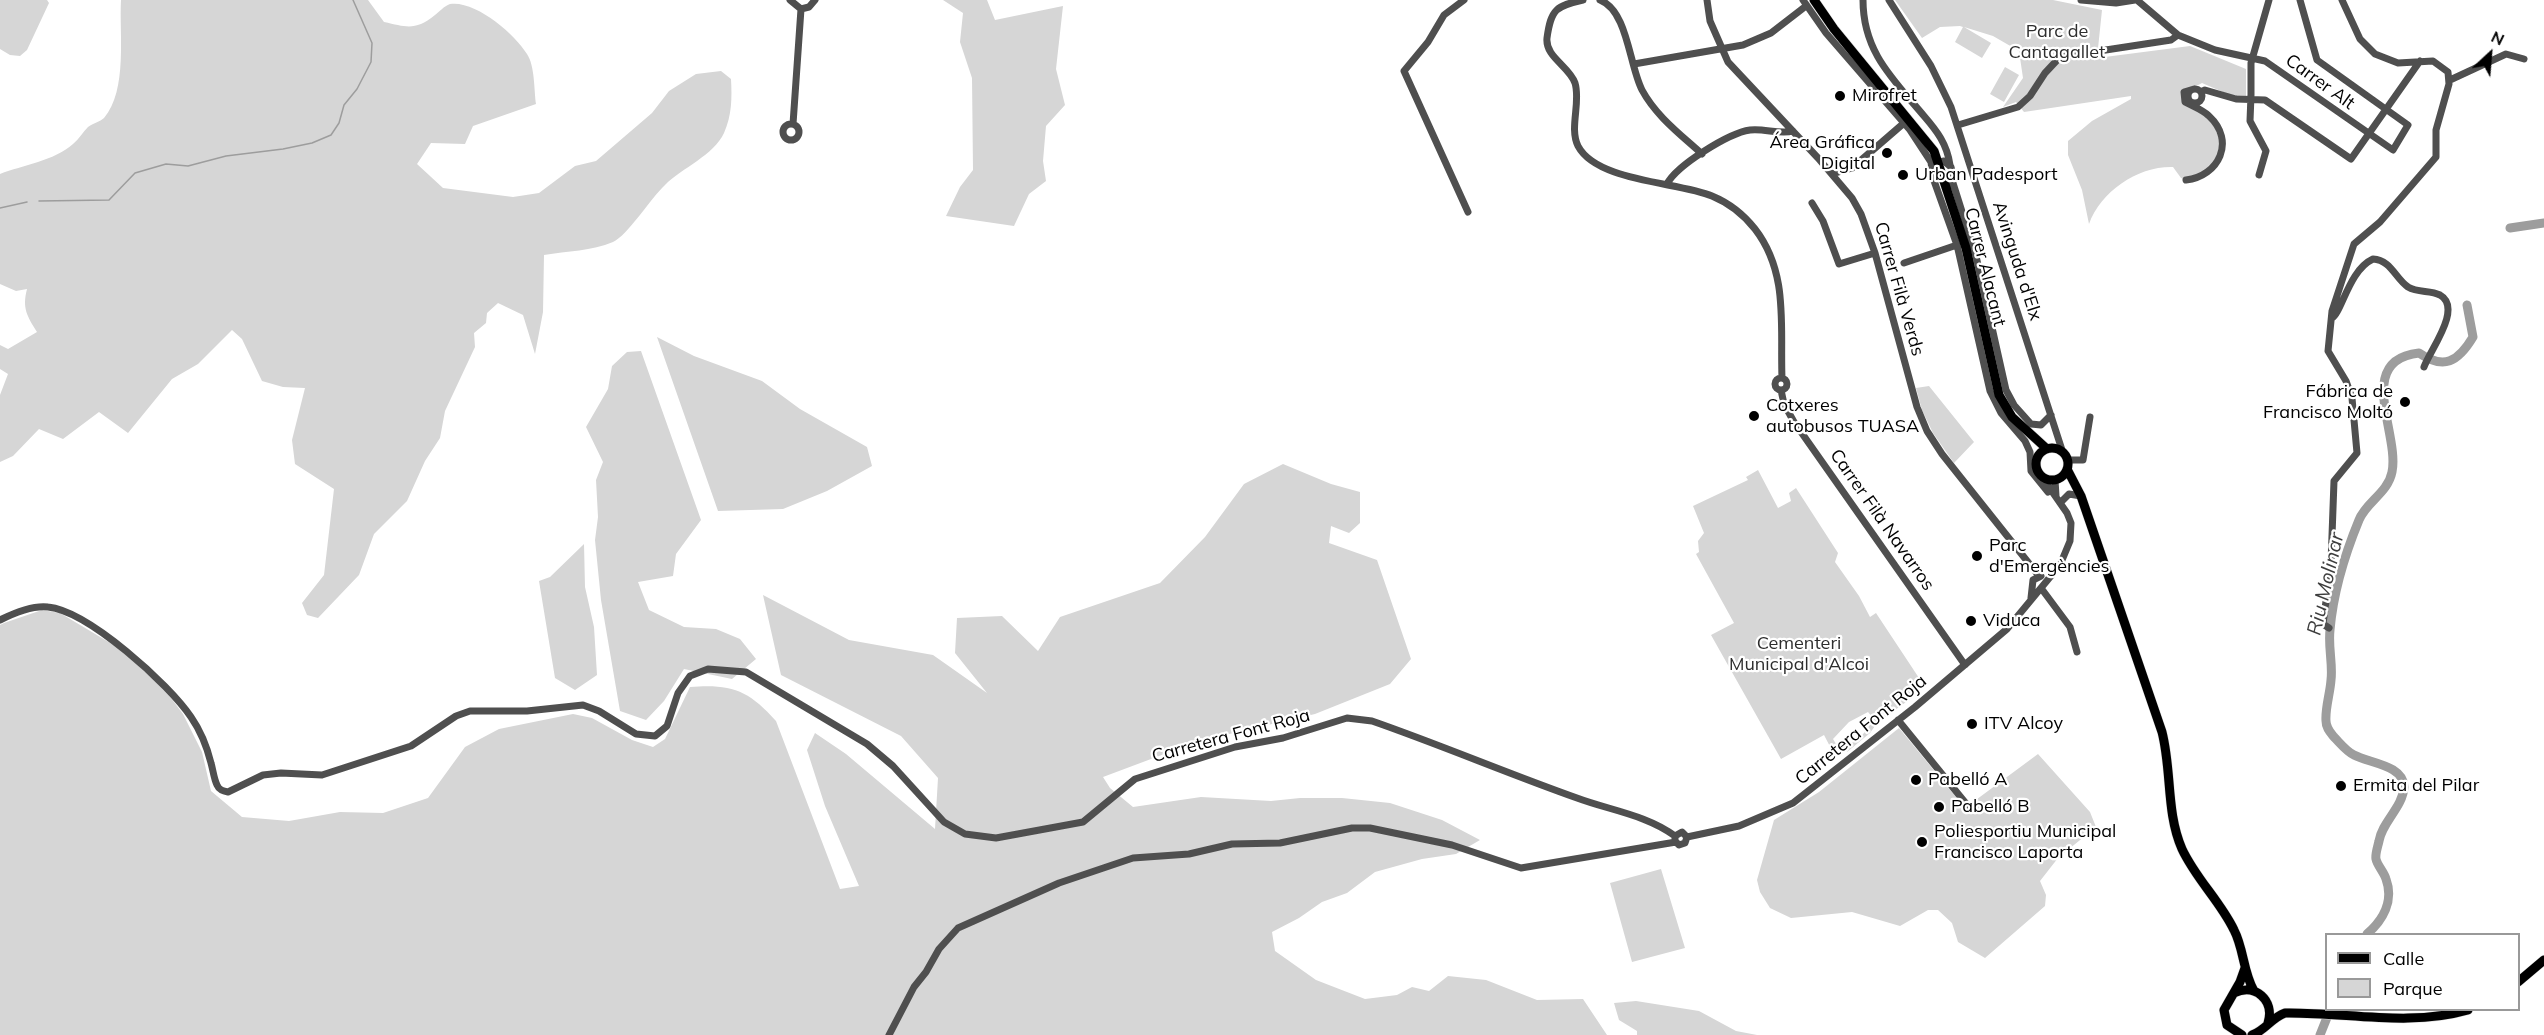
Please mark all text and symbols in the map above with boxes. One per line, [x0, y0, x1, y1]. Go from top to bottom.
park label: Parc de Cantagallet [2009, 21, 2105, 63]
north arrow [2460, 24, 2520, 84]
text: N [2488, 26, 2508, 49]
street label: Carrer Alt [2281, 50, 2359, 114]
place label: Mirofret [1852, 85, 1917, 107]
marker: Mirofret [1833, 89, 1847, 103]
place label: Área Gráfica Digital [1770, 132, 1875, 174]
marker: Área Gráfica Digital [1880, 146, 1894, 160]
place label: Urban Padesport [1915, 164, 2058, 186]
marker: Urban Padesport [1896, 168, 1910, 182]
street label: Avinguda d'Elx [1988, 199, 2046, 323]
street label: Carrer Alacant [1960, 205, 2010, 329]
street label: Carrer Filà Verds [1870, 219, 1928, 359]
place label: Fábrica de Francisco Moltó [2263, 381, 2393, 424]
place label: Cotxeres autobusos TUASA [1766, 395, 1919, 438]
marker: Fábrica de Francisco Moltó [2398, 395, 2412, 409]
marker: Cotxeres autobusos TUASA [1747, 409, 1761, 423]
street label: Carrer Filà Navarros [1825, 445, 1939, 595]
water label: Riu Molinar [2303, 530, 2349, 638]
place label: Parc d'Emergències [1989, 535, 2109, 578]
marker: Parc d'Emergències [1970, 549, 1984, 563]
place label: Viduca [1983, 610, 2041, 632]
marker: Viduca [1964, 614, 1978, 628]
park label: Cementeri Municipal d'Alcoi [1729, 633, 1869, 676]
street label: Carretera Font Roja [1791, 670, 1931, 790]
street label: Carretera Font Roja [1150, 705, 1312, 767]
place label: ITV Alcoy [1984, 713, 2063, 735]
marker: ITV Alcoy [1965, 717, 1979, 731]
place label: Pabelló A [1928, 769, 2007, 791]
marker: Pabelló A [1909, 773, 1923, 787]
place label: Ermita del Pilar [2353, 775, 2479, 797]
marker: Ermita del Pilar [2334, 779, 2348, 793]
place label: Pabelló B [1951, 796, 2029, 818]
marker: Pabelló B [1932, 800, 1946, 814]
place label: Poliesportiu Municipal Francisco Laporta [1934, 821, 2116, 864]
marker: Poliesportiu Municipal Francisco Laporta [1915, 835, 1929, 849]
legend [2325, 933, 2520, 1011]
text: Calle [2383, 947, 2424, 970]
text: Parque [2383, 977, 2442, 1000]

